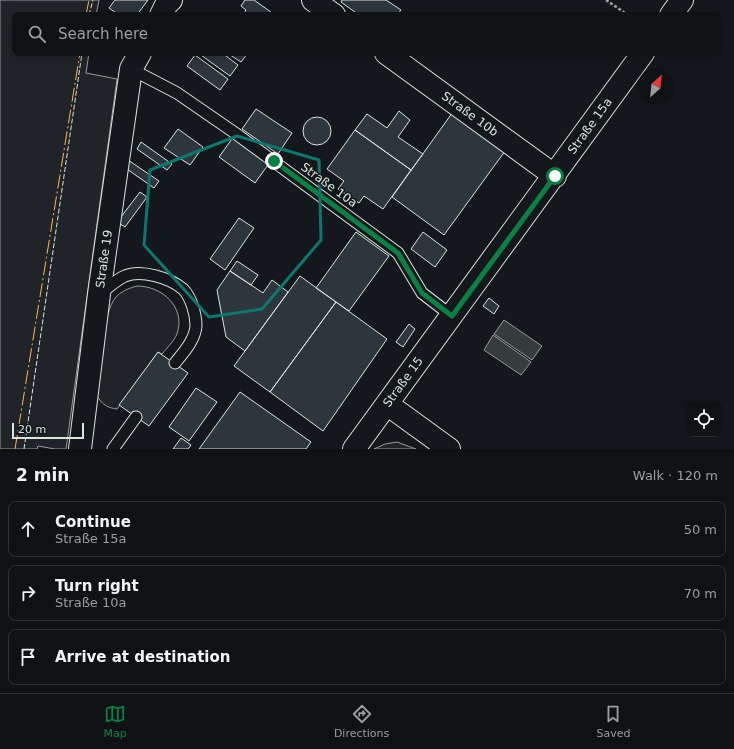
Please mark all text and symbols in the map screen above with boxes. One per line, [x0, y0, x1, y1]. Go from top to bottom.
search box [12, 12, 722, 56]
icon: search [26, 23, 48, 45]
text: Search here [58, 25, 148, 43]
north arrow [638, 68, 674, 104]
street label: Straße 10b [439, 89, 501, 139]
street label: Straße 15a [565, 95, 615, 157]
route end [265, 152, 283, 170]
street label: Straße 10a [298, 160, 360, 210]
route start [546, 167, 564, 185]
street label: Straße 19 [93, 229, 115, 289]
street label: Straße 15 [380, 354, 426, 410]
map controls [686, 401, 722, 437]
button: locate [686, 401, 722, 437]
scale bar [12, 421, 84, 440]
text: 20 m [18, 423, 46, 436]
text: 2 min [16, 465, 69, 485]
text: Walk · 120 m [633, 468, 718, 483]
text: Continue [55, 513, 131, 531]
icon: ahead [17, 518, 39, 540]
text: 50 m [684, 522, 717, 537]
text: Straße 15a [55, 531, 127, 546]
text: Turn right [55, 577, 139, 595]
icon: right [17, 582, 39, 604]
text: 70 m [684, 586, 717, 601]
text: Straße 10a [55, 595, 127, 610]
icon: arrive [17, 646, 39, 668]
text: Arrive at destination [55, 648, 230, 666]
tab: Map [104, 703, 127, 740]
tab: Directions [334, 703, 389, 740]
tab: Saved [596, 703, 630, 740]

